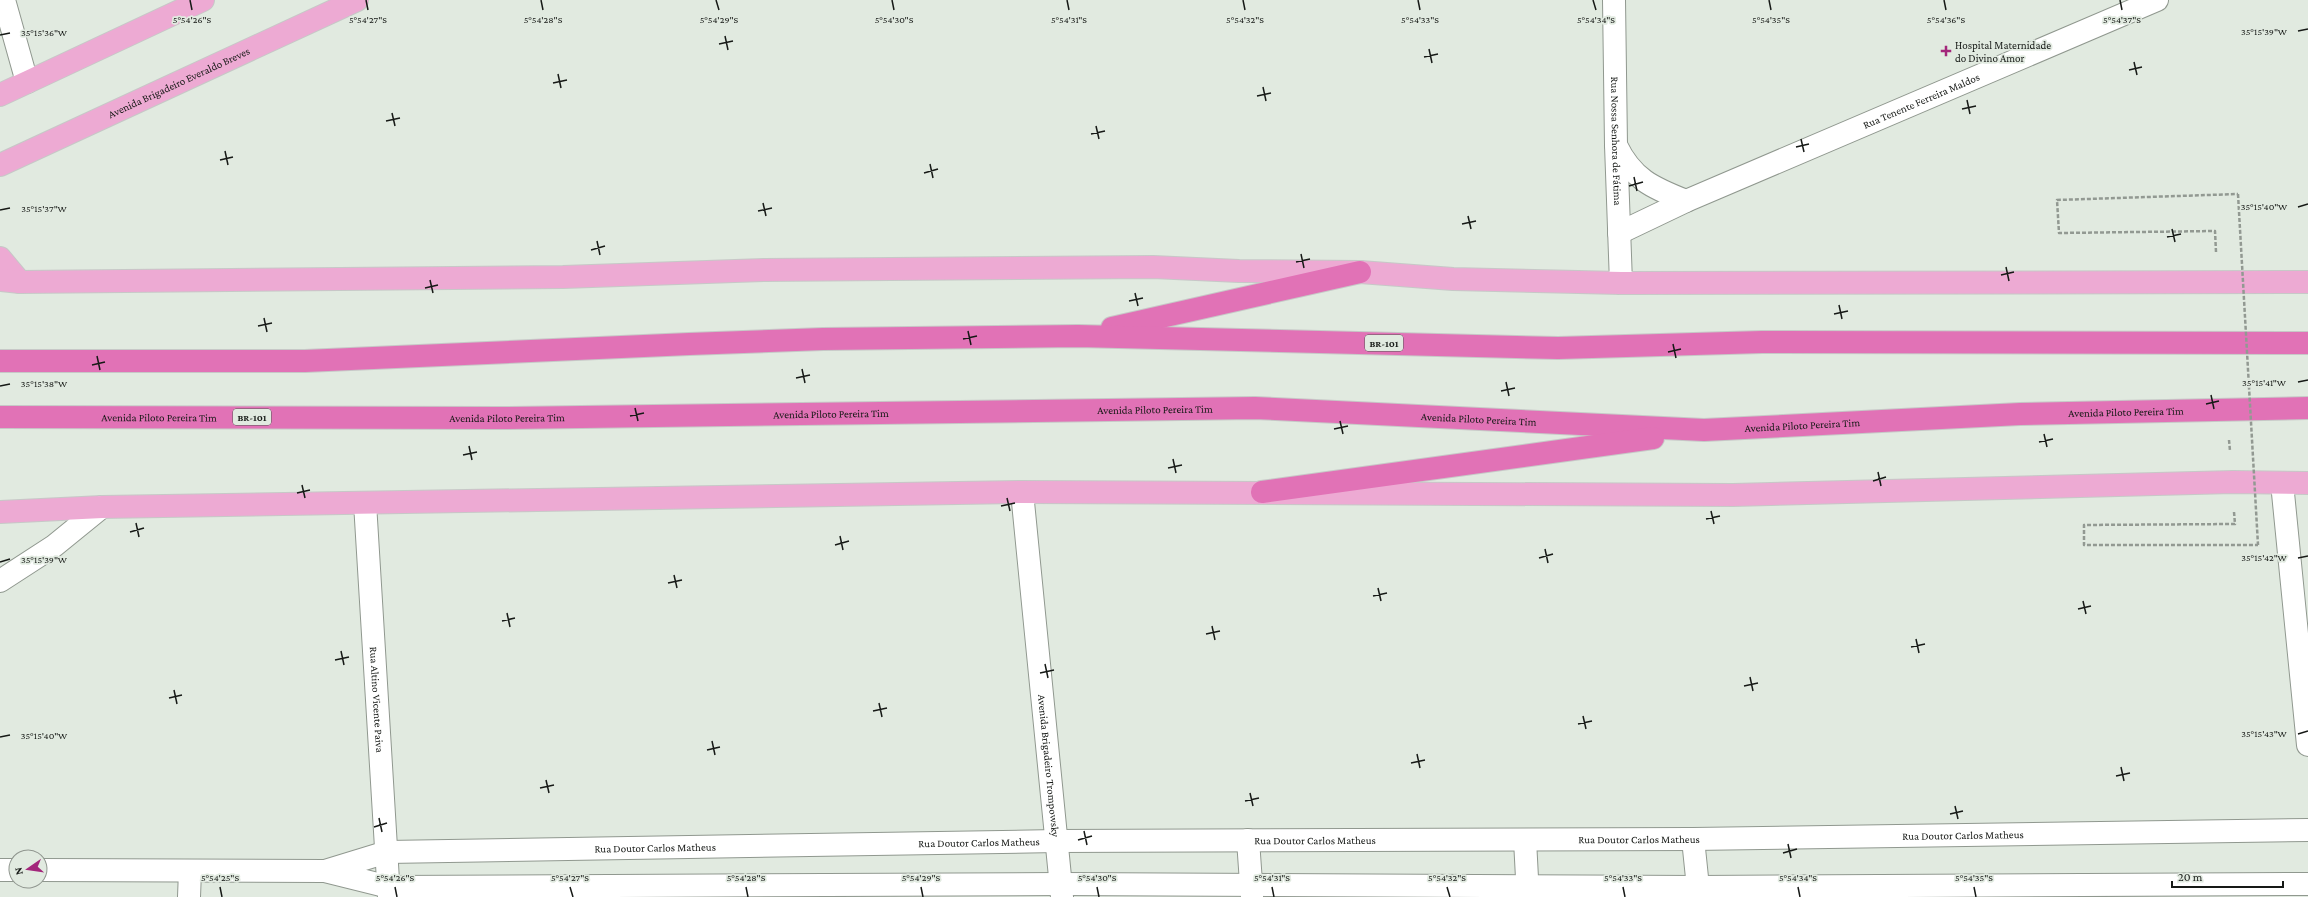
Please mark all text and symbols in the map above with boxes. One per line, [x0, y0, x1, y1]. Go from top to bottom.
text: 5°54'26"S [173, 14, 212, 25]
text: 5°54'27"S [349, 14, 387, 25]
text: 5°54'28"S [524, 14, 563, 25]
text: 5°54'29"S [700, 14, 739, 25]
text: 5°54'30"S [875, 14, 914, 25]
text: 5°54'31"S [1051, 14, 1087, 25]
text: 5°54'32"S [1226, 14, 1264, 25]
text: 5°54'33"S [1401, 14, 1439, 25]
text: 5°54'34"S [1577, 14, 1615, 25]
text: 5°54'35"S [1752, 14, 1790, 25]
text: 5°54'36"S [1927, 14, 1965, 25]
text: 5°54'37"S [2103, 14, 2141, 25]
text: 35°15'39"W [2241, 26, 2288, 37]
text: 35°15'36"W [21, 27, 68, 38]
place label: Hospital Maternidade do Divino Amor [1955, 39, 2051, 64]
street label: Avenida Brigadeiro Everaldo Breves [106, 44, 252, 120]
marker: Hospital Maternidade do Divino Amor [1940, 45, 1952, 57]
street label: Rua Tenente Ferreira Maldos [1861, 70, 1981, 131]
street label: Rua Nossa Senhora de Fátima [1609, 76, 1624, 206]
text: 35°15'40"W [2241, 201, 2288, 212]
text: 35°15'37"W [21, 203, 68, 214]
road number: BR-101 [1365, 335, 1403, 351]
text: 35°15'41"W [2242, 377, 2287, 388]
text: 35°15'38"W [21, 378, 68, 389]
street label: Avenida Piloto Pereira Tim [1097, 403, 1213, 416]
street label: Avenida Piloto Pereira Tim [2068, 405, 2184, 419]
street label: Avenida Piloto Pereira Tim [773, 407, 889, 420]
road number: BR-101 [233, 409, 271, 425]
street label: Avenida Piloto Pereira Tim [1421, 410, 1537, 428]
street label: Avenida Piloto Pereira Tim [101, 411, 217, 423]
street label: Avenida Piloto Pereira Tim [449, 411, 565, 424]
street label: Avenida Piloto Pereira Tim [1744, 416, 1860, 434]
text: 35°15'42"W [2241, 552, 2288, 563]
text: 35°15'39"W [21, 554, 68, 565]
street label: Rua Altino Vicente Paiva [368, 646, 386, 753]
street label: Avenida Brigadeiro Trompowsky [1036, 694, 1062, 839]
text: 35°15'43"W [2241, 728, 2288, 739]
text: 35°15'40"W [21, 730, 68, 741]
street label: Rua Doutor Carlos Matheus [1902, 828, 2024, 842]
street label: Rua Doutor Carlos Matheus [1578, 833, 1700, 845]
street label: Rua Doutor Carlos Matheus [1254, 834, 1376, 846]
street label: Rua Doutor Carlos Matheus [918, 835, 1040, 849]
street label: Rua Doutor Carlos Matheus [594, 841, 716, 855]
north arrow [8, 849, 48, 889]
scale bar [2172, 863, 2283, 889]
text: N [11, 866, 25, 876]
text: 20 m [2178, 870, 2203, 884]
text: 5°54'25"S [201, 872, 239, 883]
text: 5°54'26"S [376, 872, 415, 883]
text: 5°54'27"S [551, 872, 589, 883]
text: 5°54'28"S [727, 872, 766, 883]
text: 5°54'29"S [902, 872, 941, 883]
text: 5°54'30"S [1078, 872, 1117, 883]
text: 5°54'31"S [1254, 872, 1290, 883]
text: 5°54'32"S [1428, 872, 1466, 883]
text: 5°54'33"S [1604, 872, 1642, 883]
text: 5°54'34"S [1779, 872, 1817, 883]
text: 5°54'35"S [1955, 872, 1993, 883]

